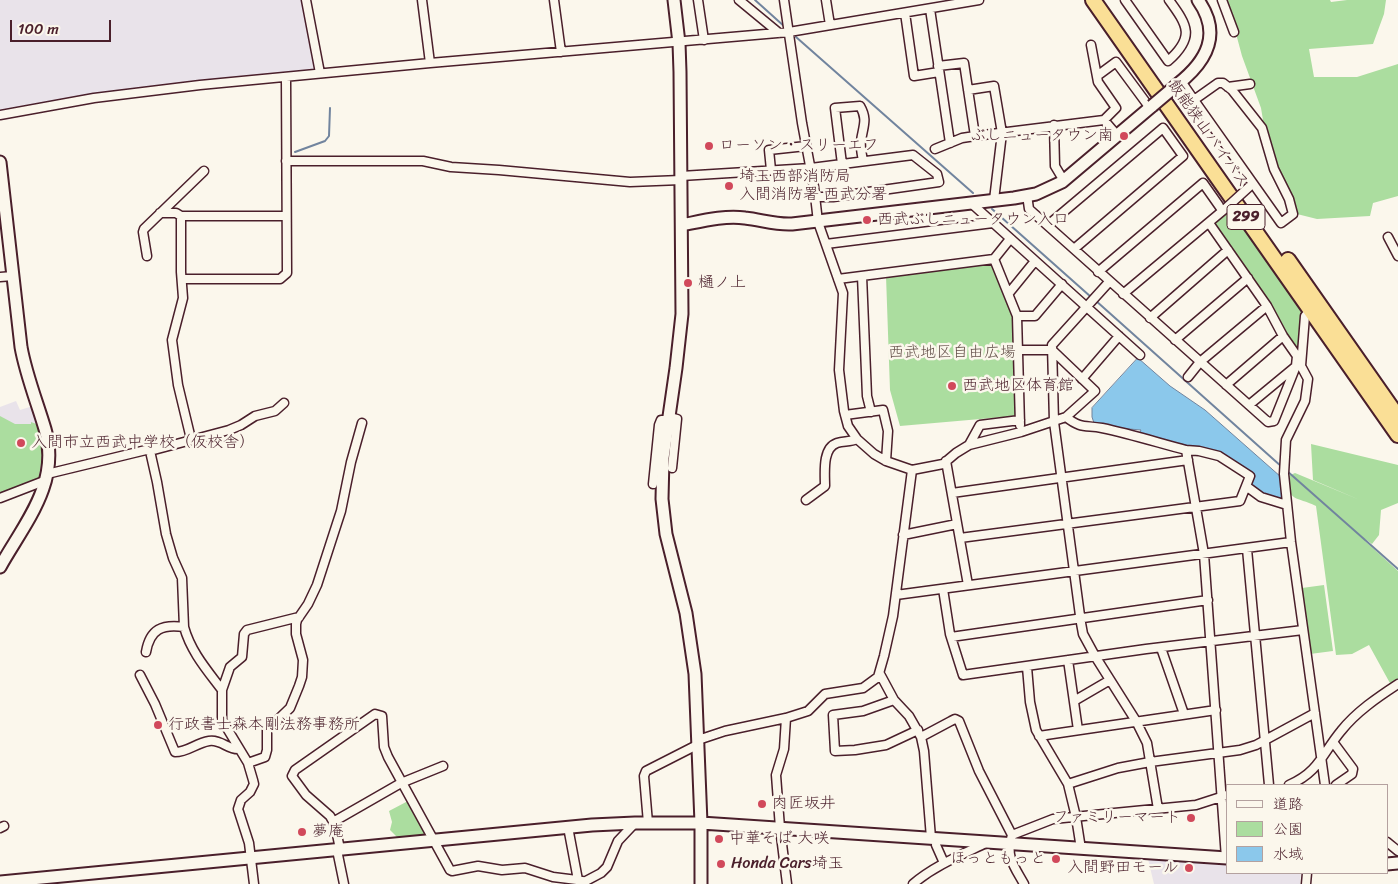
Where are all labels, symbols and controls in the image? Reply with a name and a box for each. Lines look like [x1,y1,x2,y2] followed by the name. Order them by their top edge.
[12,10,114,42] scale bar
[18,16,59,42] text: 100 m
[1163,76,1253,192] street label: 飯能狭山バイパス
[970,126,1114,146] place label: ぶしニュータウン南
[1118,130,1130,142] marker: ぶしニュータウン南
[719,136,879,156] place label: ローソン・スリーエフ
[703,140,715,152] marker: ローソン・スリーエフ
[739,167,887,205] place label: 埼玉西部消防局 入間消防署 西武分署
[723,180,735,192] marker: 埼玉西部消防局 入間消防署 西武分署
[1227,204,1265,230] road number: 299
[877,210,1069,230] place label: 西武ぶしニュータウン入口
[861,214,873,226] marker: 西武ぶしニュータウン入口
[698,273,746,293] place label: 樋ノ上
[682,277,694,289] marker: 樋ノ上
[888,343,1016,363] park label: 西武地区自由広場
[962,376,1074,396] place label: 西武地区体育館
[946,380,958,392] marker: 西武地区体育館
[31,433,255,453] place label: 入間市立西武中学校（仮校舎）
[15,437,27,449] marker: 入間市立西武中学校（仮校舎）
[168,715,360,735] place label: 行政書士森本剛法務事務所
[152,719,164,731] marker: 行政書士森本剛法務事務所
[1226,784,1388,874] legend
[1273,791,1303,817] text: 道路
[772,794,836,814] place label: 肉匠坂井
[756,798,768,810] marker: 肉匠坂井
[1053,808,1181,828] place label: ファミリーマート
[1185,812,1197,824] marker: ファミリーマート
[1273,816,1303,842] text: 公園
[312,822,344,842] place label: 夢庵
[296,826,308,838] marker: 夢庵
[729,829,829,849] place label: 中華そば 大咲
[713,833,725,845] marker: 中華そば 大咲
[1273,841,1303,867] text: 水域
[950,849,1046,869] place label: ほっともっと
[1050,853,1062,865] marker: ほっともっと
[731,854,844,874] place label: Honda Cars埼玉
[715,858,727,870] marker: Honda Cars埼玉
[1067,858,1179,878] place label: 入間野田モール
[1183,862,1195,874] marker: 入間野田モール

